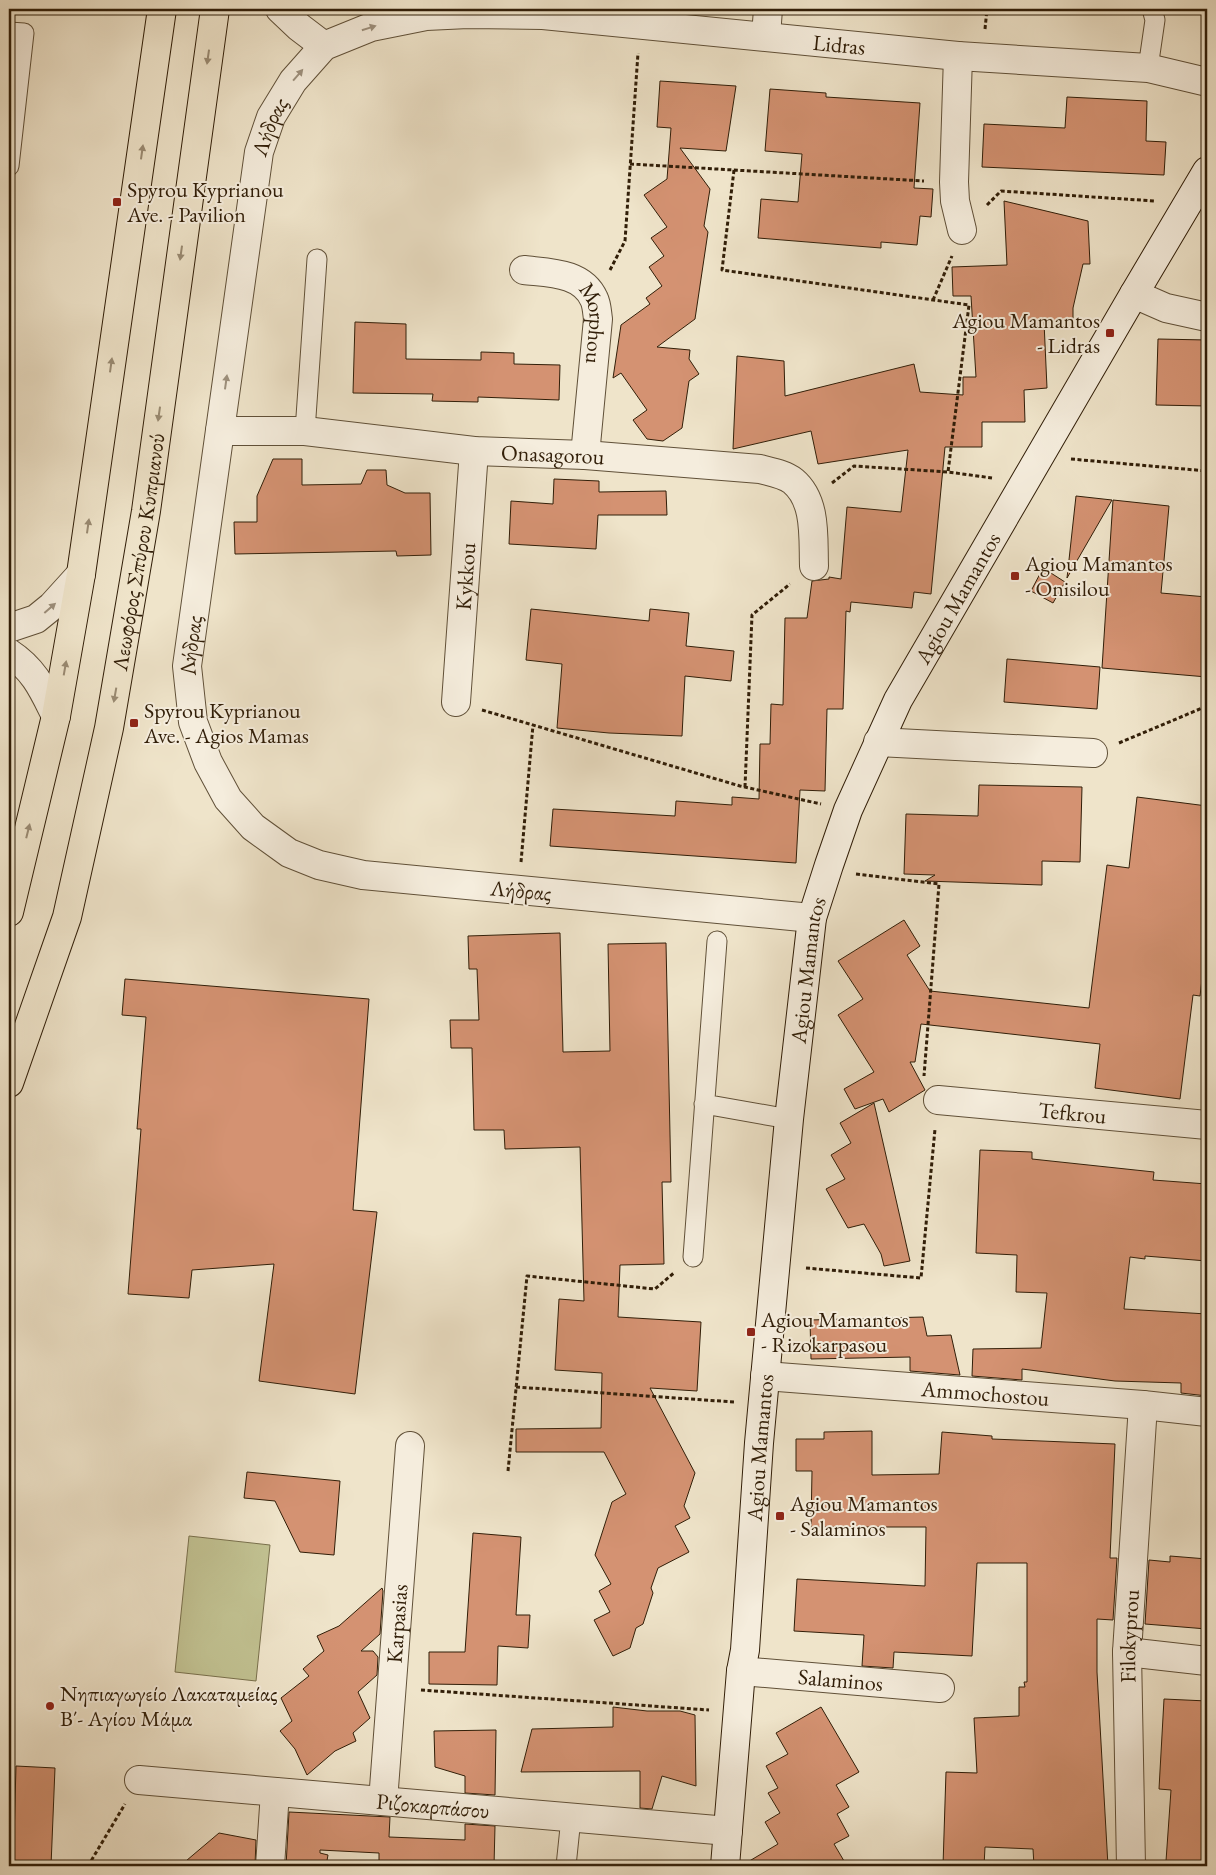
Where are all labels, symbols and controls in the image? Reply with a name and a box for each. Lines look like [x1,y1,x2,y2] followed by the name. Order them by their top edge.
[362,24,377,32] one-way arrow
[812,28,867,62] street label: Lidras
[204,49,212,65] one-way arrow
[293,68,304,81] one-way arrow
[244,92,295,161] street label: Λήδρας
[139,144,147,160] one-way arrow
[126,175,284,229] place label: Spyrou Kyprianou Ave. - Pavilion
[111,196,123,208] marker: Spyrou Kyprianou Ave. - Pavilion
[177,245,185,261] one-way arrow
[572,276,612,365] street label: Morphou
[951,306,1100,360] place label: Agiou Mamantos - Lidras
[1104,327,1116,339] marker: Agiou Mamantos - Lidras
[108,357,116,373] one-way arrow
[223,374,231,390] one-way arrow
[155,406,163,422] one-way arrow
[105,431,172,674] street label: Λεωφόρος Σπύρου Κυπριανού
[501,438,606,472] street label: Onasagorou
[84,517,92,533] one-way arrow
[908,527,1007,670] street label: Agiou Mamantos
[449,541,482,611] street label: Kykkou
[1024,549,1173,603] place label: Agiou Mamantos - Onisilou
[1009,570,1021,582] marker: Agiou Mamantos - Onisilou
[43,602,56,613] one-way arrow
[172,613,209,679] street label: Λήδρας
[61,660,69,676] one-way arrow
[110,688,118,704] one-way arrow
[143,696,309,750] place label: Spyrou Kyprianou Ave. - Agios Mamas
[128,717,140,729] marker: Spyrou Kyprianou Ave. - Agios Mamas
[25,823,33,838] one-way arrow
[488,873,553,908] street label: Λήδρας
[784,893,833,1046] street label: Agiou Mamantos
[1037,1095,1108,1131] street label: Tefkrou
[760,1305,909,1359] place label: Agiou Mamantos - Rizokarpasou
[745,1326,757,1338] marker: Agiou Mamantos - Rizokarpasou
[740,1373,780,1523] street label: Agiou Mamantos
[919,1374,1051,1413] street label: Ammochostou
[789,1489,938,1543] place label: Agiou Mamantos - Salaminos
[774,1510,786,1522] marker: Agiou Mamantos - Salaminos
[380,1583,414,1664] street label: Karpasias
[1113,1588,1146,1683] street label: Filokyprou
[797,1662,884,1698] street label: Salaminos
[60,1679,278,1733] place label: Νηπιαγωγείο Λακαταμείας Β΄- Αγίου Μάμα
[44,1700,56,1712] marker: Νηπιαγωγείο Λακαταμείας Β΄- Αγίου Μάμα
[375,1787,491,1825] street label: Ριζοκαρπάσου

